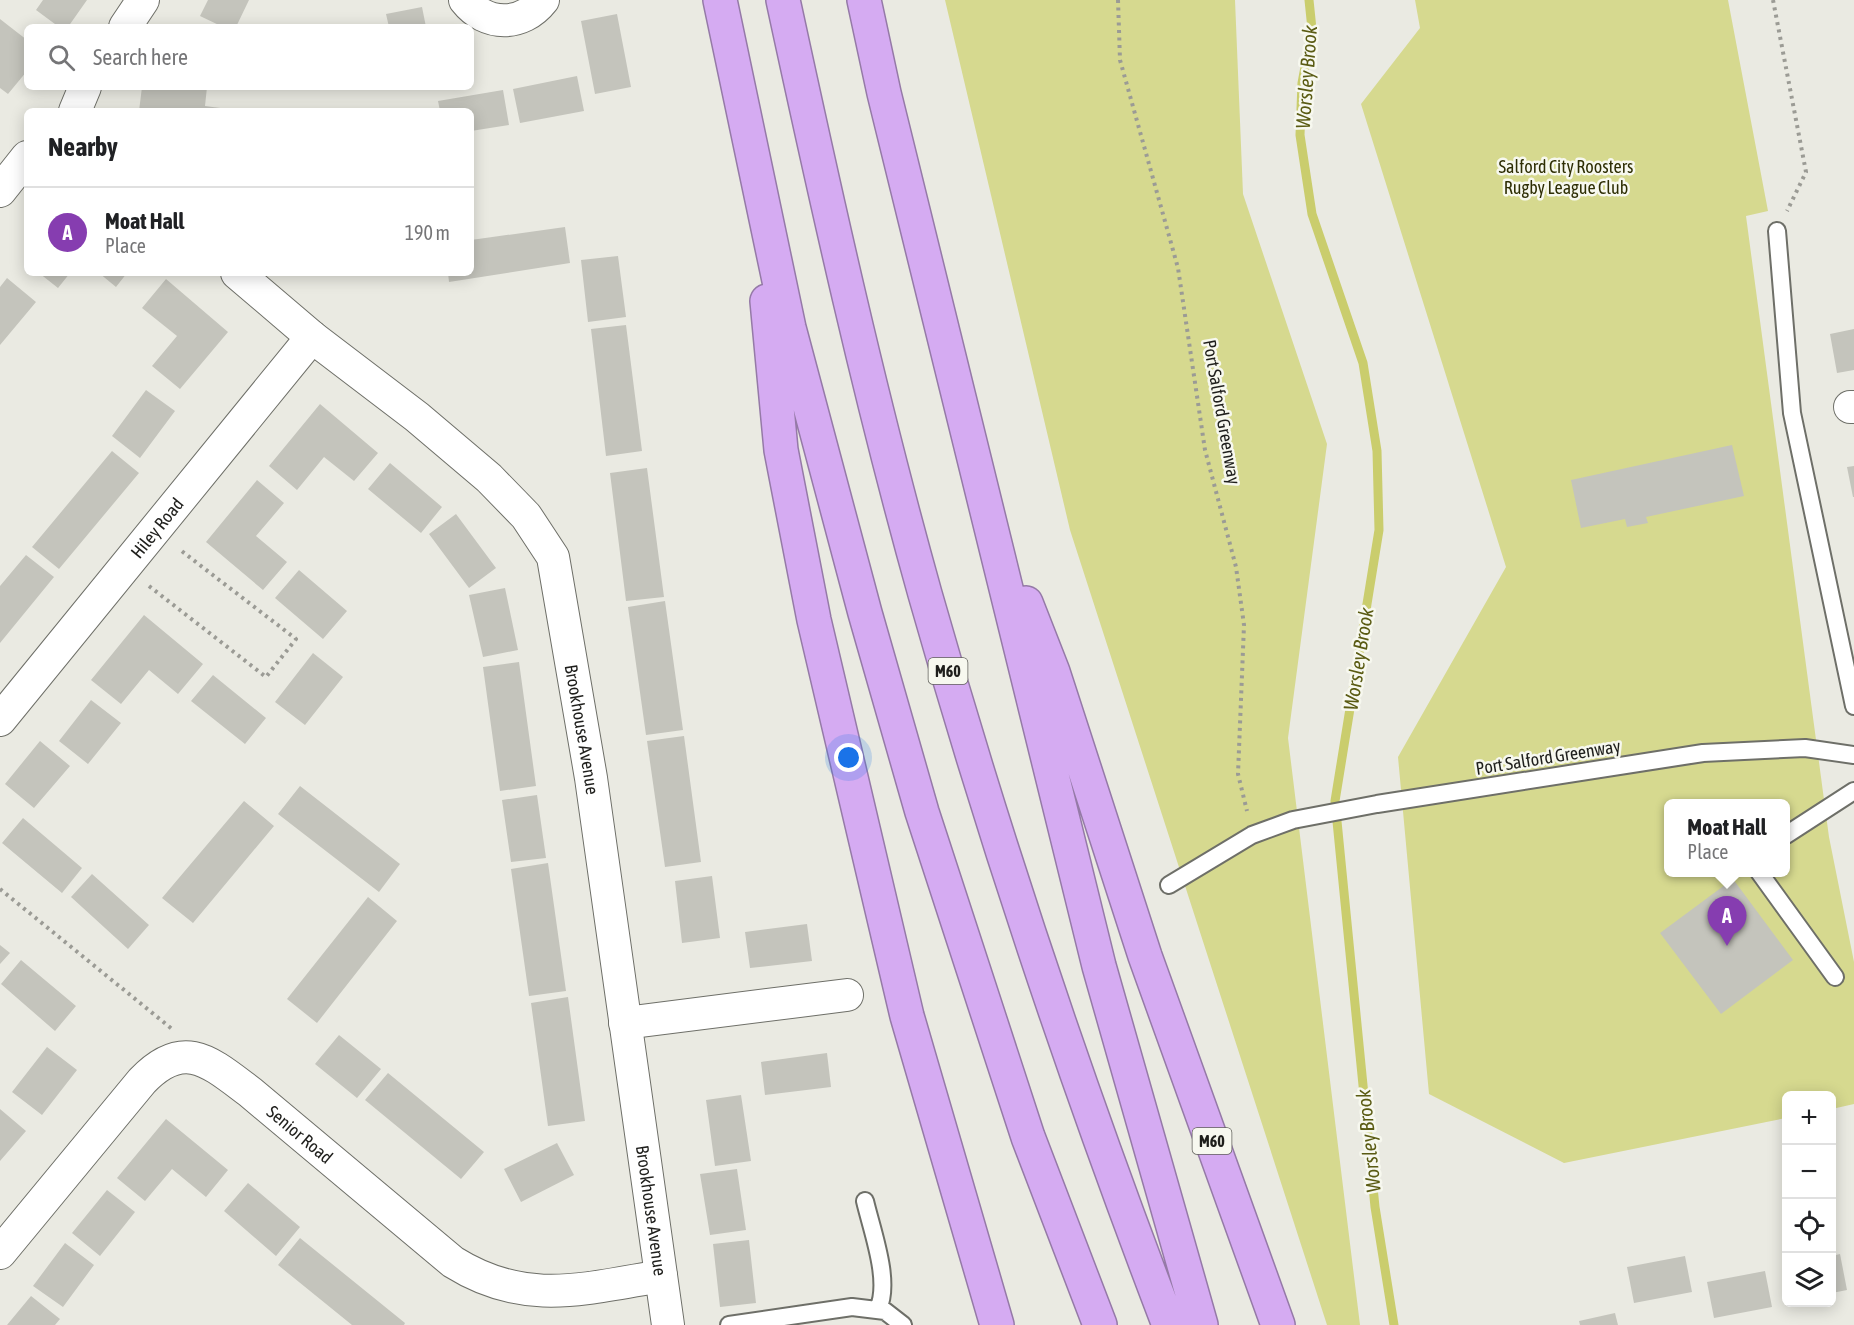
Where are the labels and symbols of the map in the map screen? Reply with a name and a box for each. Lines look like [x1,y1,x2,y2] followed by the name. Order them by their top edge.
[1291,24,1321,129] water label: Worsley Brook
[1499,156,1633,198] park label: Salford City Roosters Rugby League Club
[1199,338,1245,486] street label: Port Salford Greenway
[126,493,187,562] street label: Hiley Road
[1339,606,1377,712] water label: Worsley Brook
[928,658,968,684] road number: M60
[561,663,604,796] street label: Brookhouse Avenue
[1474,735,1622,779] street label: Port Salford Greenway
[834,743,863,772] your location
[1708,896,1746,946] pin: A
[1351,1088,1385,1194] water label: Worsley Brook
[263,1101,337,1168] street label: Senior Road
[1192,1128,1232,1154] road number: M60
[632,1144,671,1277] street label: Brookhouse Avenue

